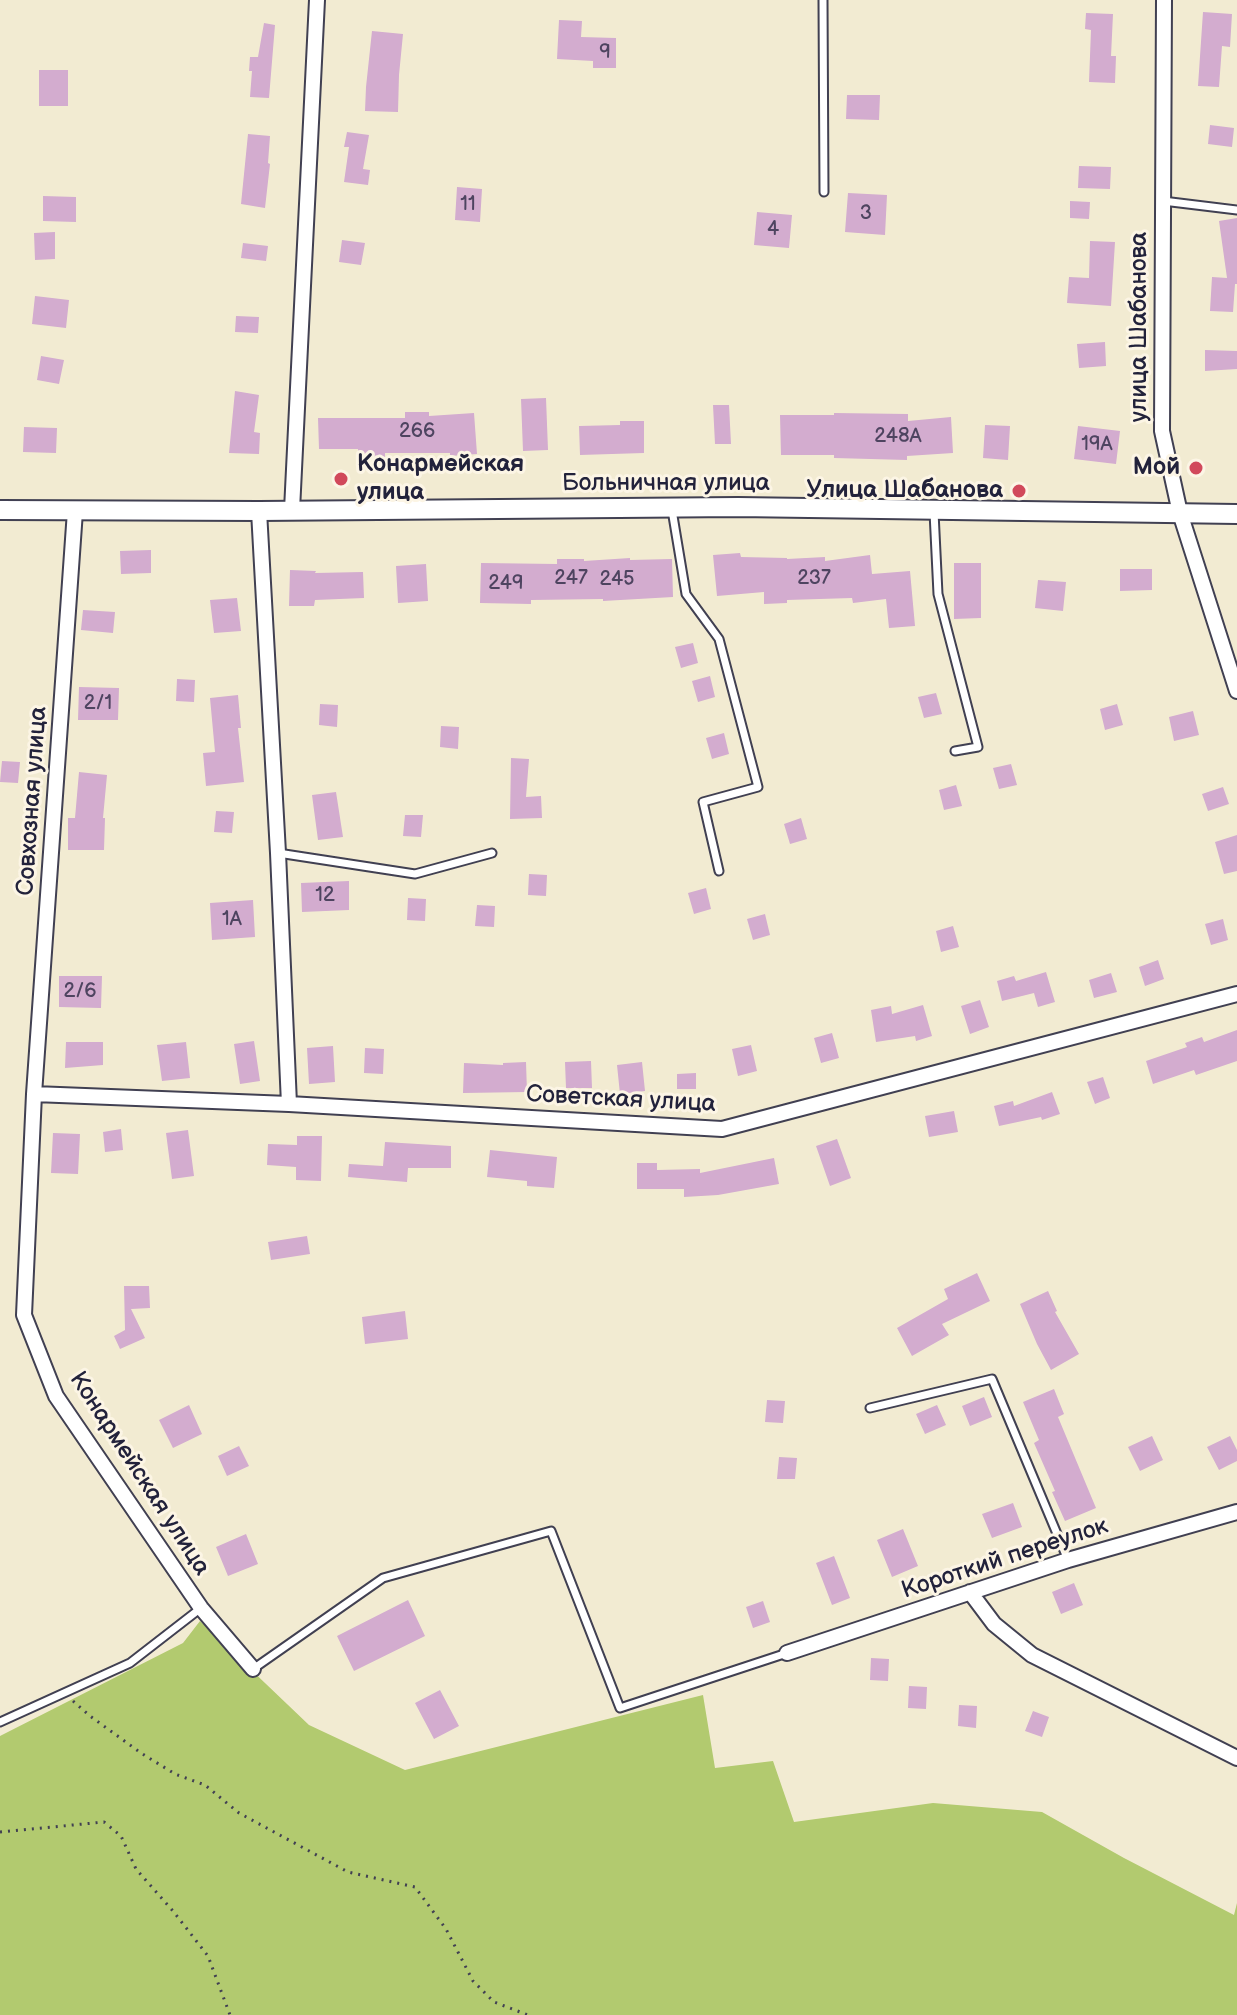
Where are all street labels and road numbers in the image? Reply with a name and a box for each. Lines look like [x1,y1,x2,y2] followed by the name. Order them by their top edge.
[1126,232,1154,422] street label: улица Шабанова
[562,470,770,498] street label: Больничная улица
[12,705,54,897] street label: Совхозная улица
[525,1081,717,1119] street label: Советская улица
[62,1367,216,1581] street label: Конармейская улица
[898,1512,1112,1606] street label: Короткий переулок

